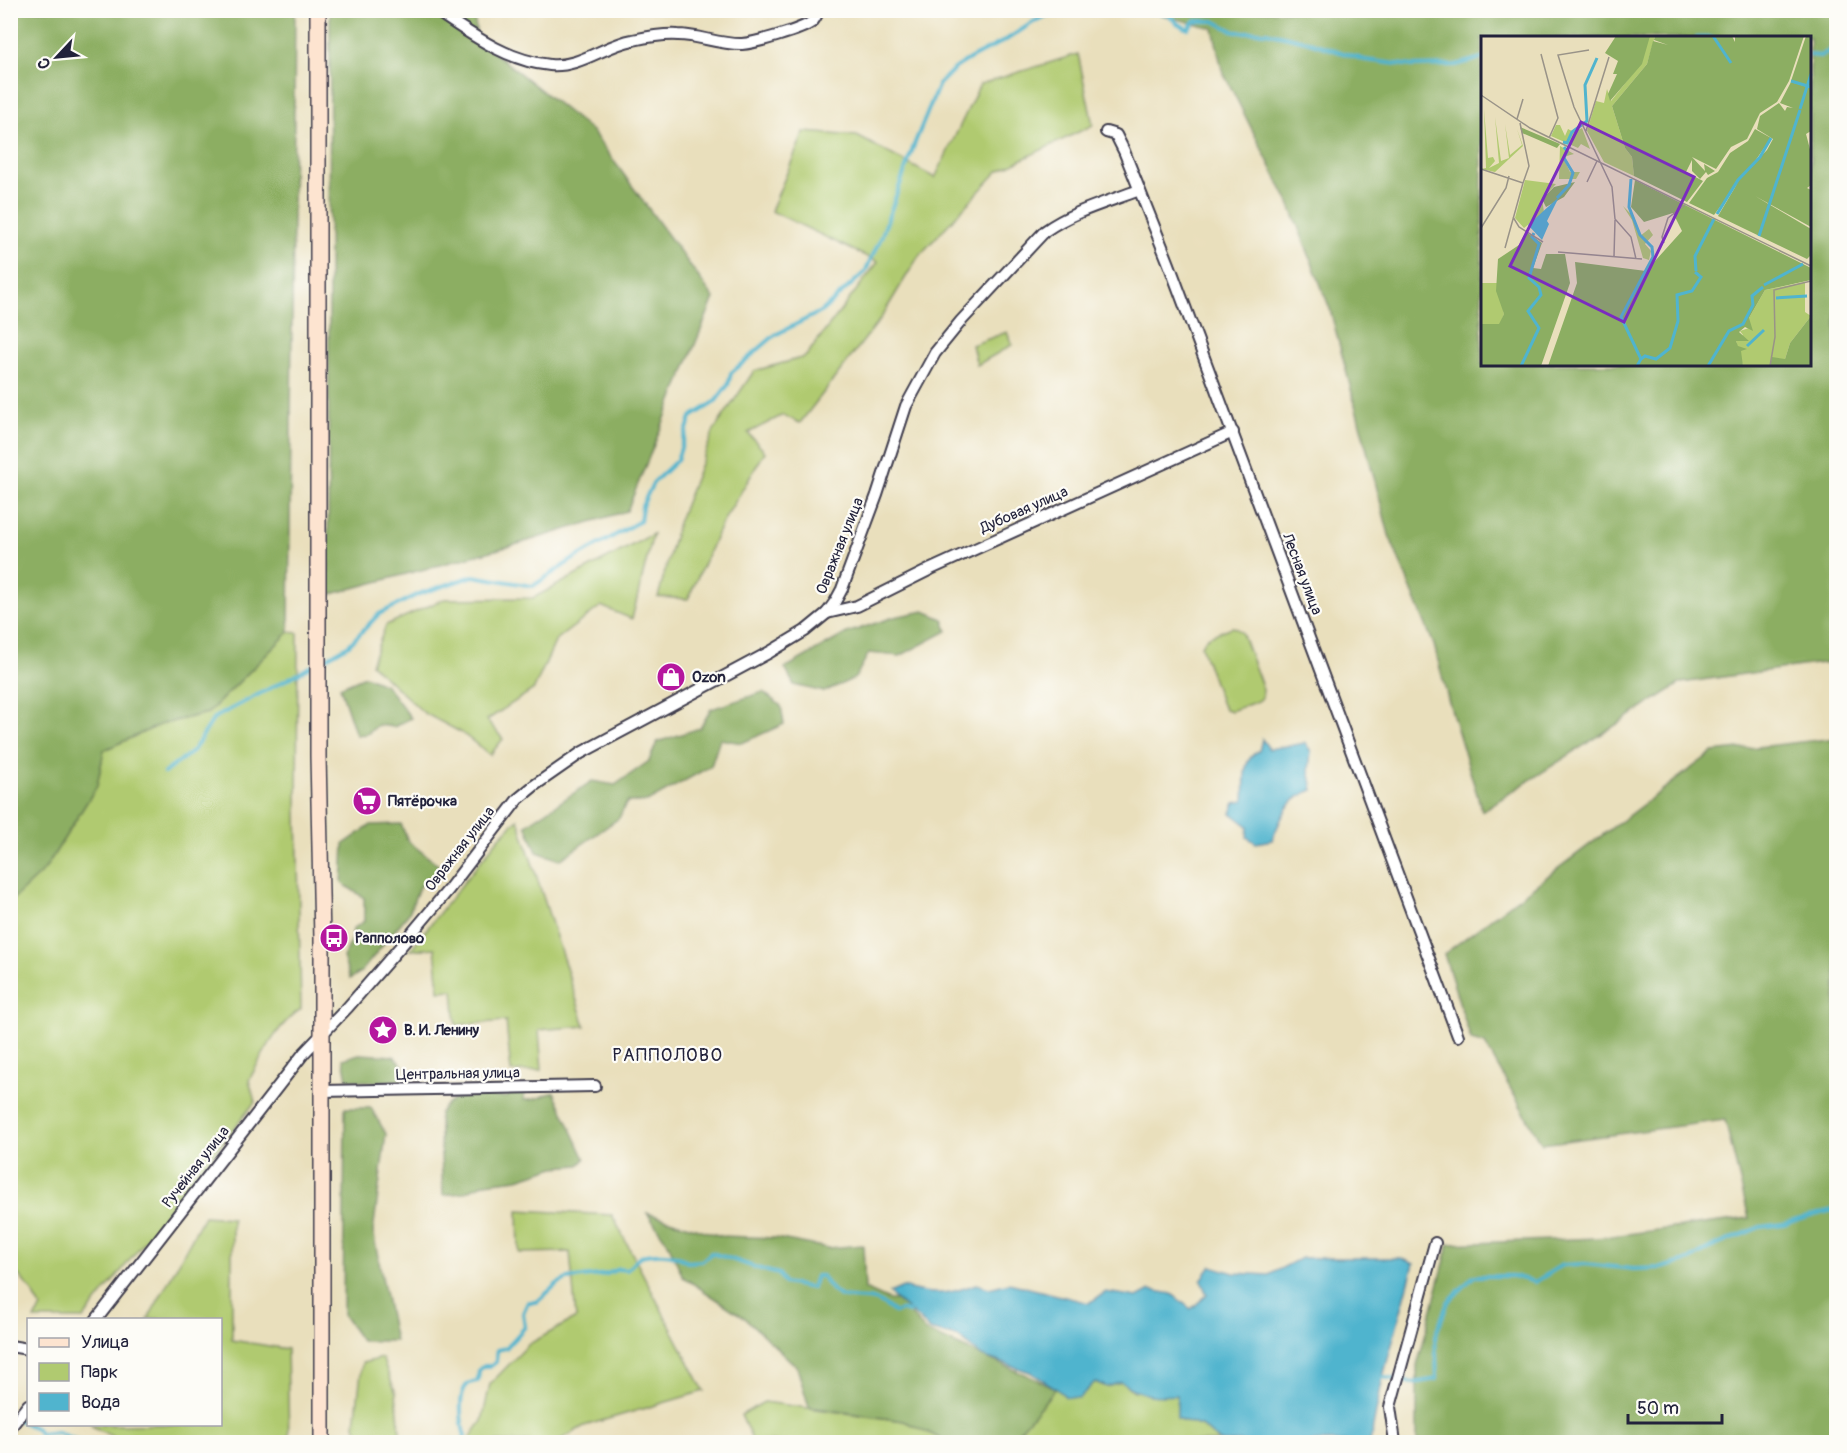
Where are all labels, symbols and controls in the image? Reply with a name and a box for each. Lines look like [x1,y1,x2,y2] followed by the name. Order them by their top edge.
[27,27,87,87] north arrow
[1481,36,1811,366] inset map
[33,54,56,72] text: С
[976,482,1071,538] street label: Дубовая улица
[812,495,868,597] street label: Овражная улица
[1277,529,1326,618] street label: Лесная улица
[655,661,687,693] shop icon: Ozon
[692,668,726,687] place label: Ozon
[351,785,383,817] supermarket icon: Пятёрочка
[388,792,457,811] place label: Пятёрочка
[421,803,499,895] street label: Овражная улица
[318,922,350,954] bus stop icon: Рапполово
[355,929,424,948] place label: Рапполово
[367,1014,399,1046] place icon: В. И. Ленину
[404,1021,480,1040] place label: В. И. Ленину
[612,1044,724,1067] district label: РАППОЛОВО
[396,1063,520,1085] street label: Центральная улица
[158,1122,234,1212] street label: Ручейная улица
[27,1318,222,1426] legend
[81,1331,129,1354] text: Улица
[81,1361,118,1384] text: Парк
[1628,1387,1722,1425] scale bar
[81,1391,120,1414] text: Вода
[1637,1397,1679,1420] text: 50 m

